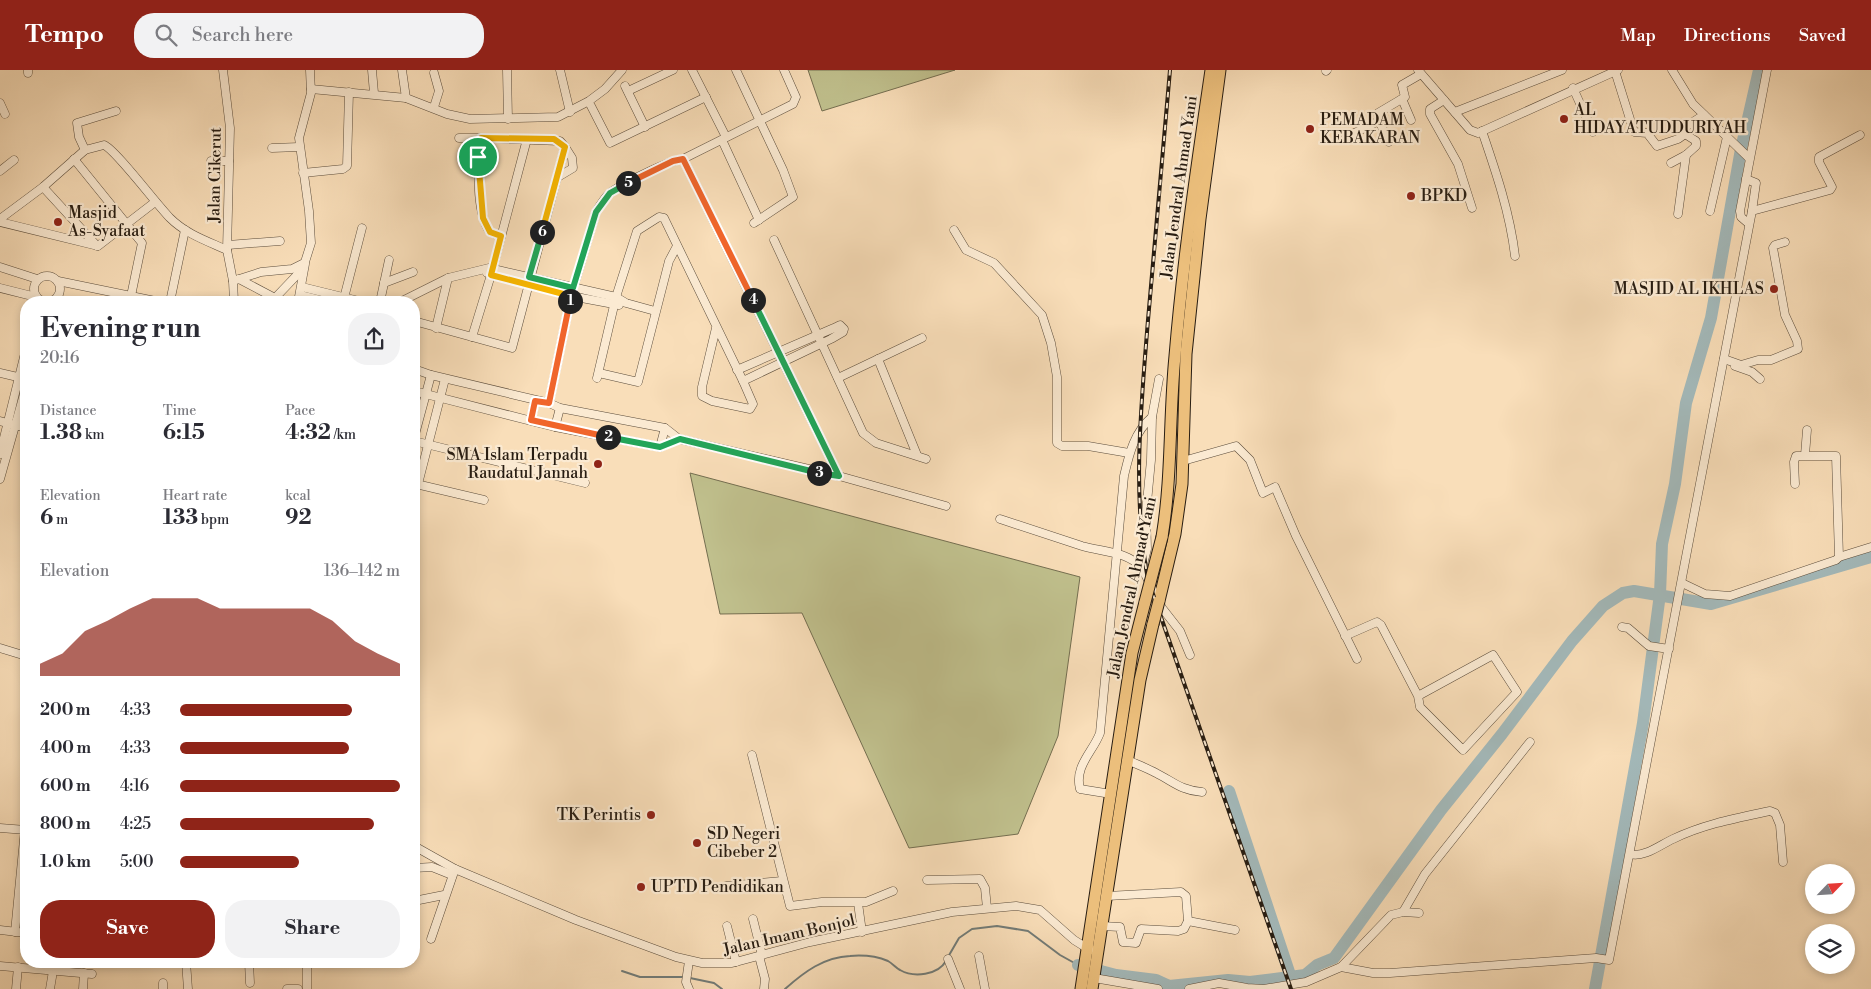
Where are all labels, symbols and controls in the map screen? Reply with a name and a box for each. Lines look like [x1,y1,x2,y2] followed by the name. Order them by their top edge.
[134,13,484,58] search box
[25,20,104,50] text: Tempo
[152,21,180,49] icon: search
[192,23,293,47] text: Search here
[1620,24,1656,47] text: Map
[1684,24,1771,47] text: Directions
[1799,24,1846,47] text: Saved
[1156,94,1202,281] street label: Jalan Jendral Ahmad Yani
[1573,100,1747,138] place label: AL HIDAYATUDDURIYAH
[1320,110,1420,148] place label: PEMADAM KEBAKARAN
[1558,113,1570,125] marker: AL HIDAYATUDDURIYAH
[1304,123,1316,135] marker: PEMADAM KEBAKARAN
[204,127,226,224] street label: Jalan Cikerut
[457,136,499,178] pin
[464,143,492,171] icon: arrive
[616,170,640,196] pin: 5
[624,174,633,192] text: 5
[1420,186,1467,206] place label: BPKD
[1405,190,1417,202] marker: BPKD
[67,203,145,241] place label: Masjid As-Syafaat
[52,216,64,228] marker: Masjid As-Syafaat
[530,220,554,244] pin: 6
[538,223,547,241] text: 6
[1614,279,1764,299] place label: MASJID AL IKHLAS
[1768,283,1780,295] marker: MASJID AL IKHLAS
[558,288,582,314] pin: 1
[740,288,766,312] pin: 4
[749,291,758,309] text: 4
[567,292,574,310] text: 1
[40,311,201,346] text: Evening run
[348,313,400,365] button: share
[40,348,79,368] text: 20:16
[40,402,97,420] text: Distance
[163,402,196,420] text: Time
[285,402,315,420] text: Pace
[40,420,82,446] text: 1.38
[163,420,205,446] text: 6:15
[285,420,331,446] text: 4:32
[596,424,620,450] pin: 2
[82,426,105,444] text: km
[331,426,356,444] text: /km
[604,428,613,446] text: 2
[446,445,588,483] place label: SMA Islam Terpadu Raudatul Jannah
[592,458,604,470] marker: SMA Islam Terpadu Raudatul Jannah
[806,460,832,486] pin: 3
[815,464,824,482] text: 3
[40,487,101,505] text: Elevation
[163,487,227,505] text: Heart rate
[285,487,311,505] text: kcal
[1103,495,1161,680] street label: Jalan Jendral Ahmad Yani
[40,505,53,531] text: 6
[163,505,198,531] text: 133
[285,505,312,531] text: 92
[53,511,68,529] text: m
[198,511,229,529] text: bpm
[40,561,109,581] text: Elevation
[324,561,400,581] text: 136–142 m
[40,700,90,720] text: 200 m
[120,700,151,720] text: 4:33
[40,738,91,758] text: 400 m
[120,738,151,758] text: 4:33
[40,776,90,796] text: 600 m
[120,776,149,796] text: 4:16
[557,805,641,825] place label: TK Perintis
[645,809,657,821] marker: TK Perintis
[40,814,91,834] text: 800 m
[120,814,151,834] text: 4:25
[707,824,780,862] place label: SD Negeri Cibeber 2
[691,837,703,849] marker: SD Negeri Cibeber 2
[40,852,91,872] text: 1.0 km
[120,852,154,872] text: 5:00
[1805,864,1855,914] north arrow
[1805,864,1855,974] map controls
[651,877,784,897] place label: UPTD Pendidikan
[635,881,647,893] marker: UPTD Pendidikan
[40,900,215,958] button: Save
[225,900,400,958] button: Share
[720,910,857,960] street label: Jalan Imam Bonjol
[1805,924,1855,974] button: layers

